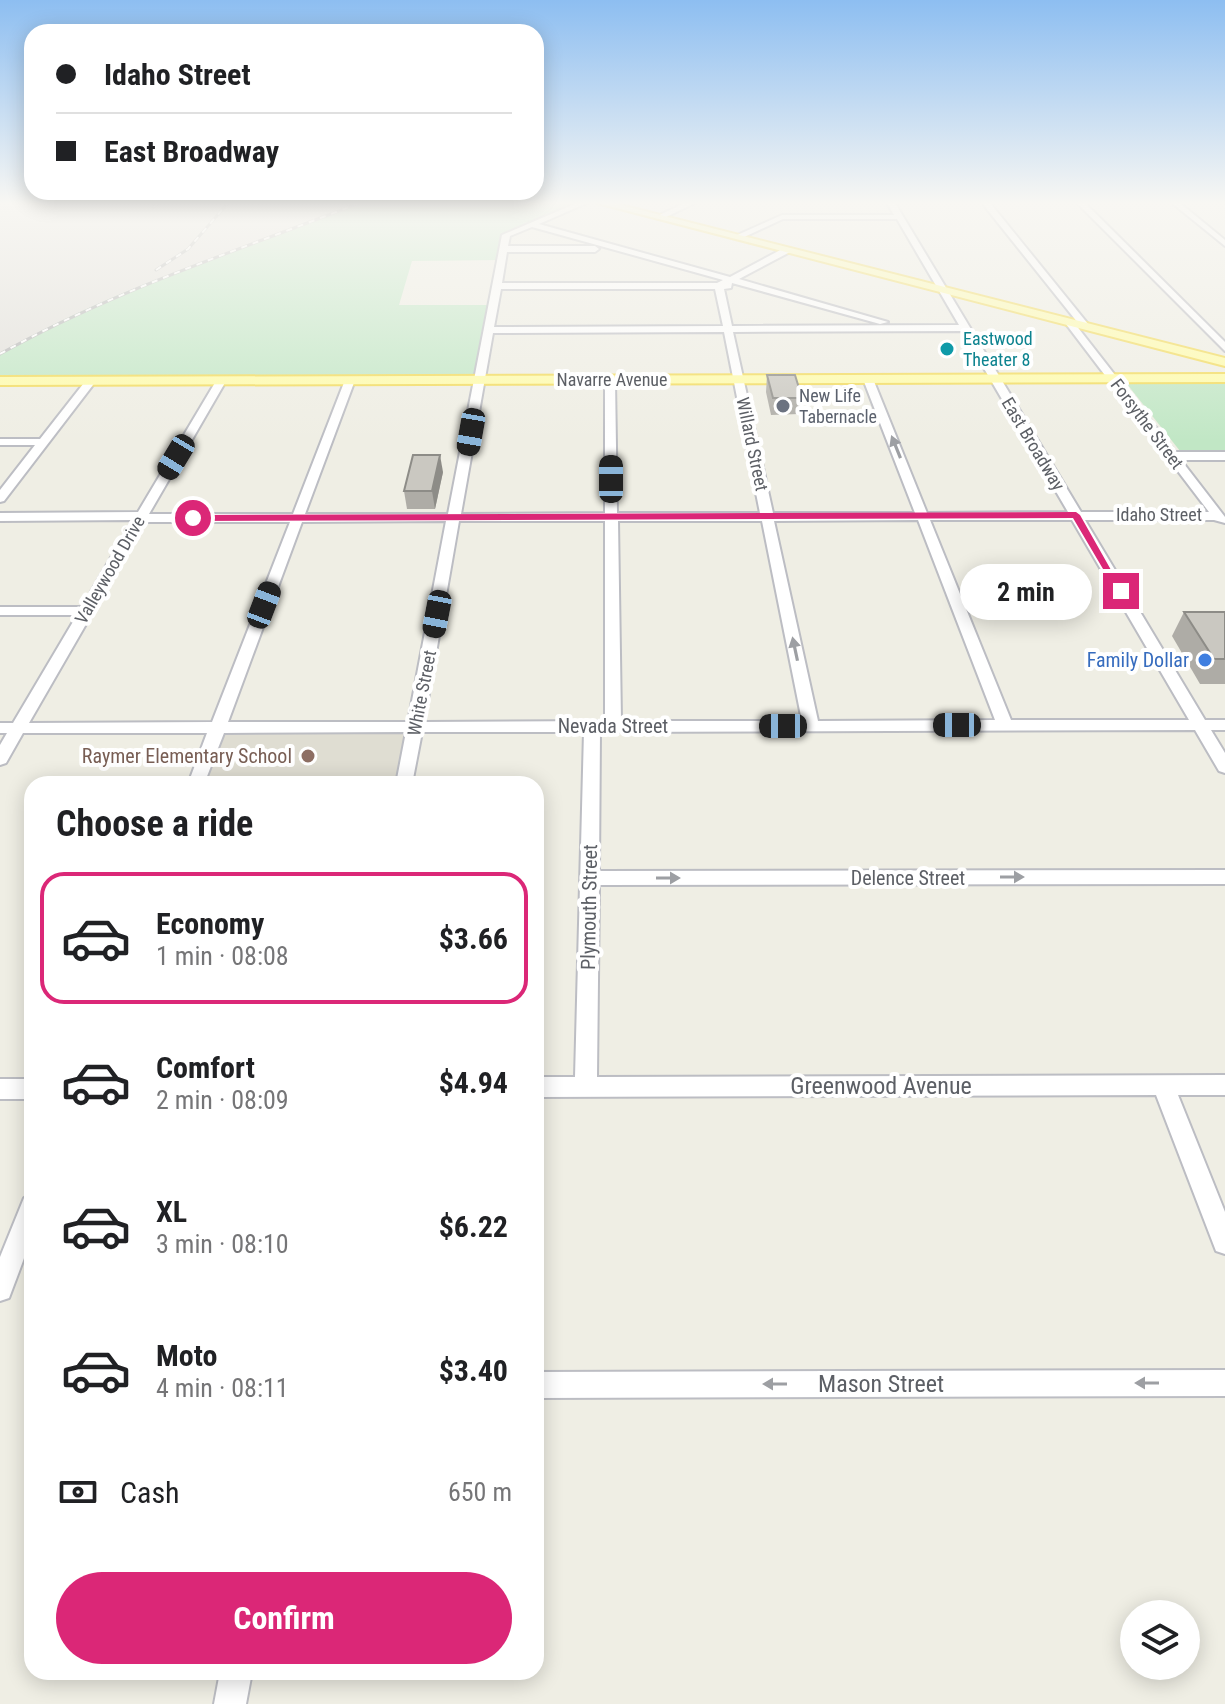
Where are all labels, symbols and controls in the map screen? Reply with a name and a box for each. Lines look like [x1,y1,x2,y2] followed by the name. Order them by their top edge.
[104,57,251,92] text: Idaho Street
[104,134,279,169] text: East Broadway
[963,328,1033,370] place label: Eastwood Theater 8
[938,340,956,358] marker: Eastwood Theater 8
[556,369,668,390] street label: Navarre Avenue
[1107,374,1188,473] street label: Forsythe Street
[799,385,877,427] place label: New Life Tabernacle
[997,393,1070,494] street label: East Broadway
[732,395,773,493] street label: Willard Street
[774,397,792,415] marker: New Life Tabernacle
[455,406,487,458] car
[153,430,199,484] car
[889,435,902,459] one-way arrow
[599,455,623,503] car
[175,500,211,536] route start
[1116,504,1202,525] street label: Idaho Street
[70,512,149,627] street label: Valleywood Drive
[961,563,1093,619] callout: 2 min
[1103,573,1139,609] route end
[997,577,1055,607] text: 2 min
[244,578,284,632] car
[421,588,453,640] car
[788,637,801,662] one-way arrow
[403,648,440,737] street label: White Street
[1087,648,1189,672] place label: Family Dollar
[1196,651,1214,669] marker: Family Dollar
[933,713,981,737] car
[558,714,668,738] street label: Nevada Street
[759,714,807,738] car
[82,744,292,768] place label: Raymer Elementary School
[299,747,317,765] marker: Raymer Elementary School
[56,803,253,845] text: Choose a ride
[576,844,602,970] street label: Plymouth Street
[851,866,965,890] street label: Delence Street
[1000,871,1025,883] one-way arrow
[656,872,681,884] one-way arrow
[60,902,132,974] icon: car
[156,906,264,941] text: Economy
[439,921,508,956] text: $3.66
[156,941,289,971] text: 1 min · 08:08
[60,1046,132,1118] icon: car
[156,1050,255,1085] text: Comfort
[439,1065,508,1100] text: $4.94
[790,1072,972,1100] street label: Greenwood Avenue
[156,1085,289,1115] text: 2 min · 08:09
[60,1190,132,1262] icon: car
[156,1194,187,1229] text: XL
[439,1209,508,1244] text: $6.22
[156,1229,289,1259] text: 3 min · 08:10
[60,1334,132,1406] icon: car
[156,1338,217,1373] text: Moto
[439,1353,508,1388] text: $3.40
[818,1370,944,1398] street label: Mason Street
[156,1373,289,1403] text: 4 min · 08:11
[1134,1377,1159,1390] one-way arrow
[762,1378,787,1390] one-way arrow
[56,1470,100,1514] icon: cash
[120,1475,180,1510] text: Cash
[448,1477,512,1507] text: 650 m
[56,1572,512,1664] button: Confirm
[1120,1600,1200,1680] map controls
[1120,1600,1200,1680] button: layers

